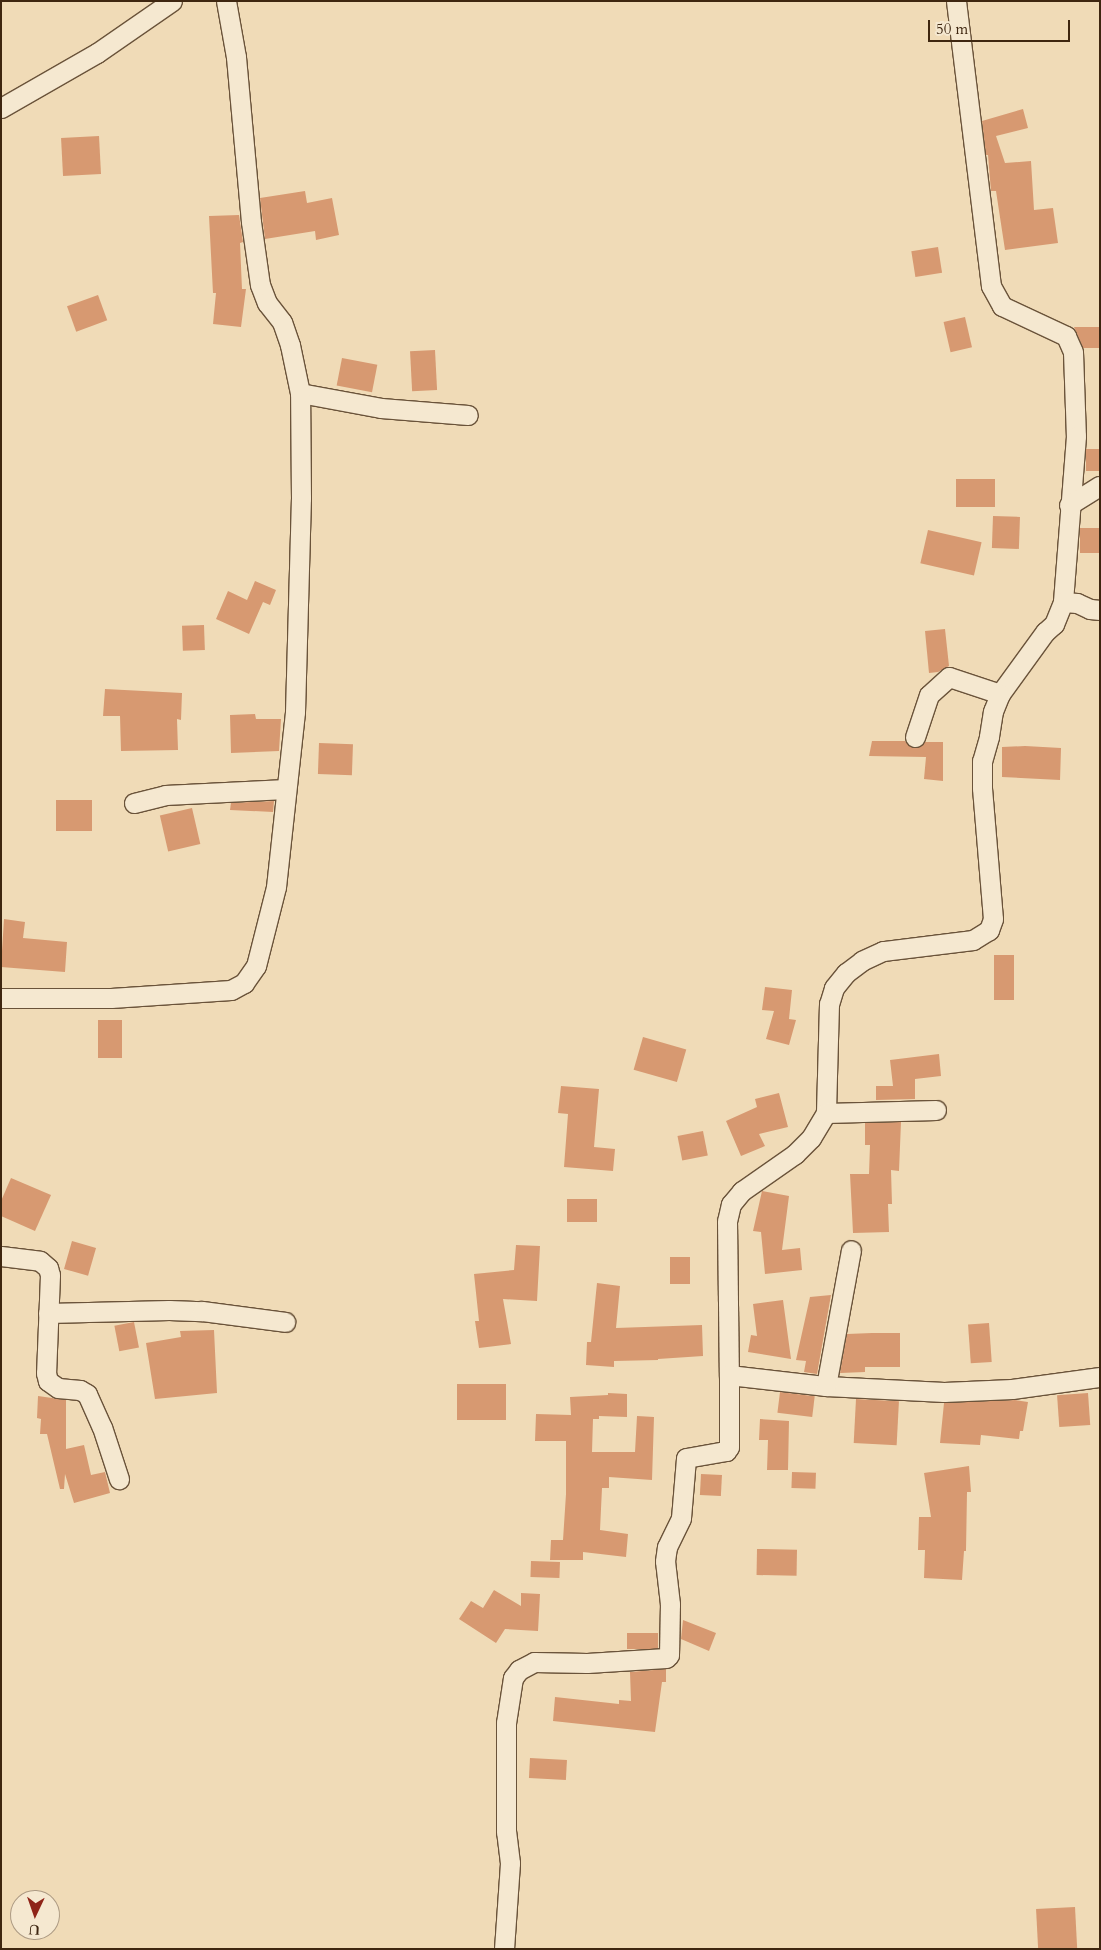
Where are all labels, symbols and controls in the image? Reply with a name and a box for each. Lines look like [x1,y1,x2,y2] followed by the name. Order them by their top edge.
[931,10,1074,42] scale bar
[936,19,968,39] text: 50 m
[10,1890,60,1940] north arrow
[28,1920,40,1939] text: U

